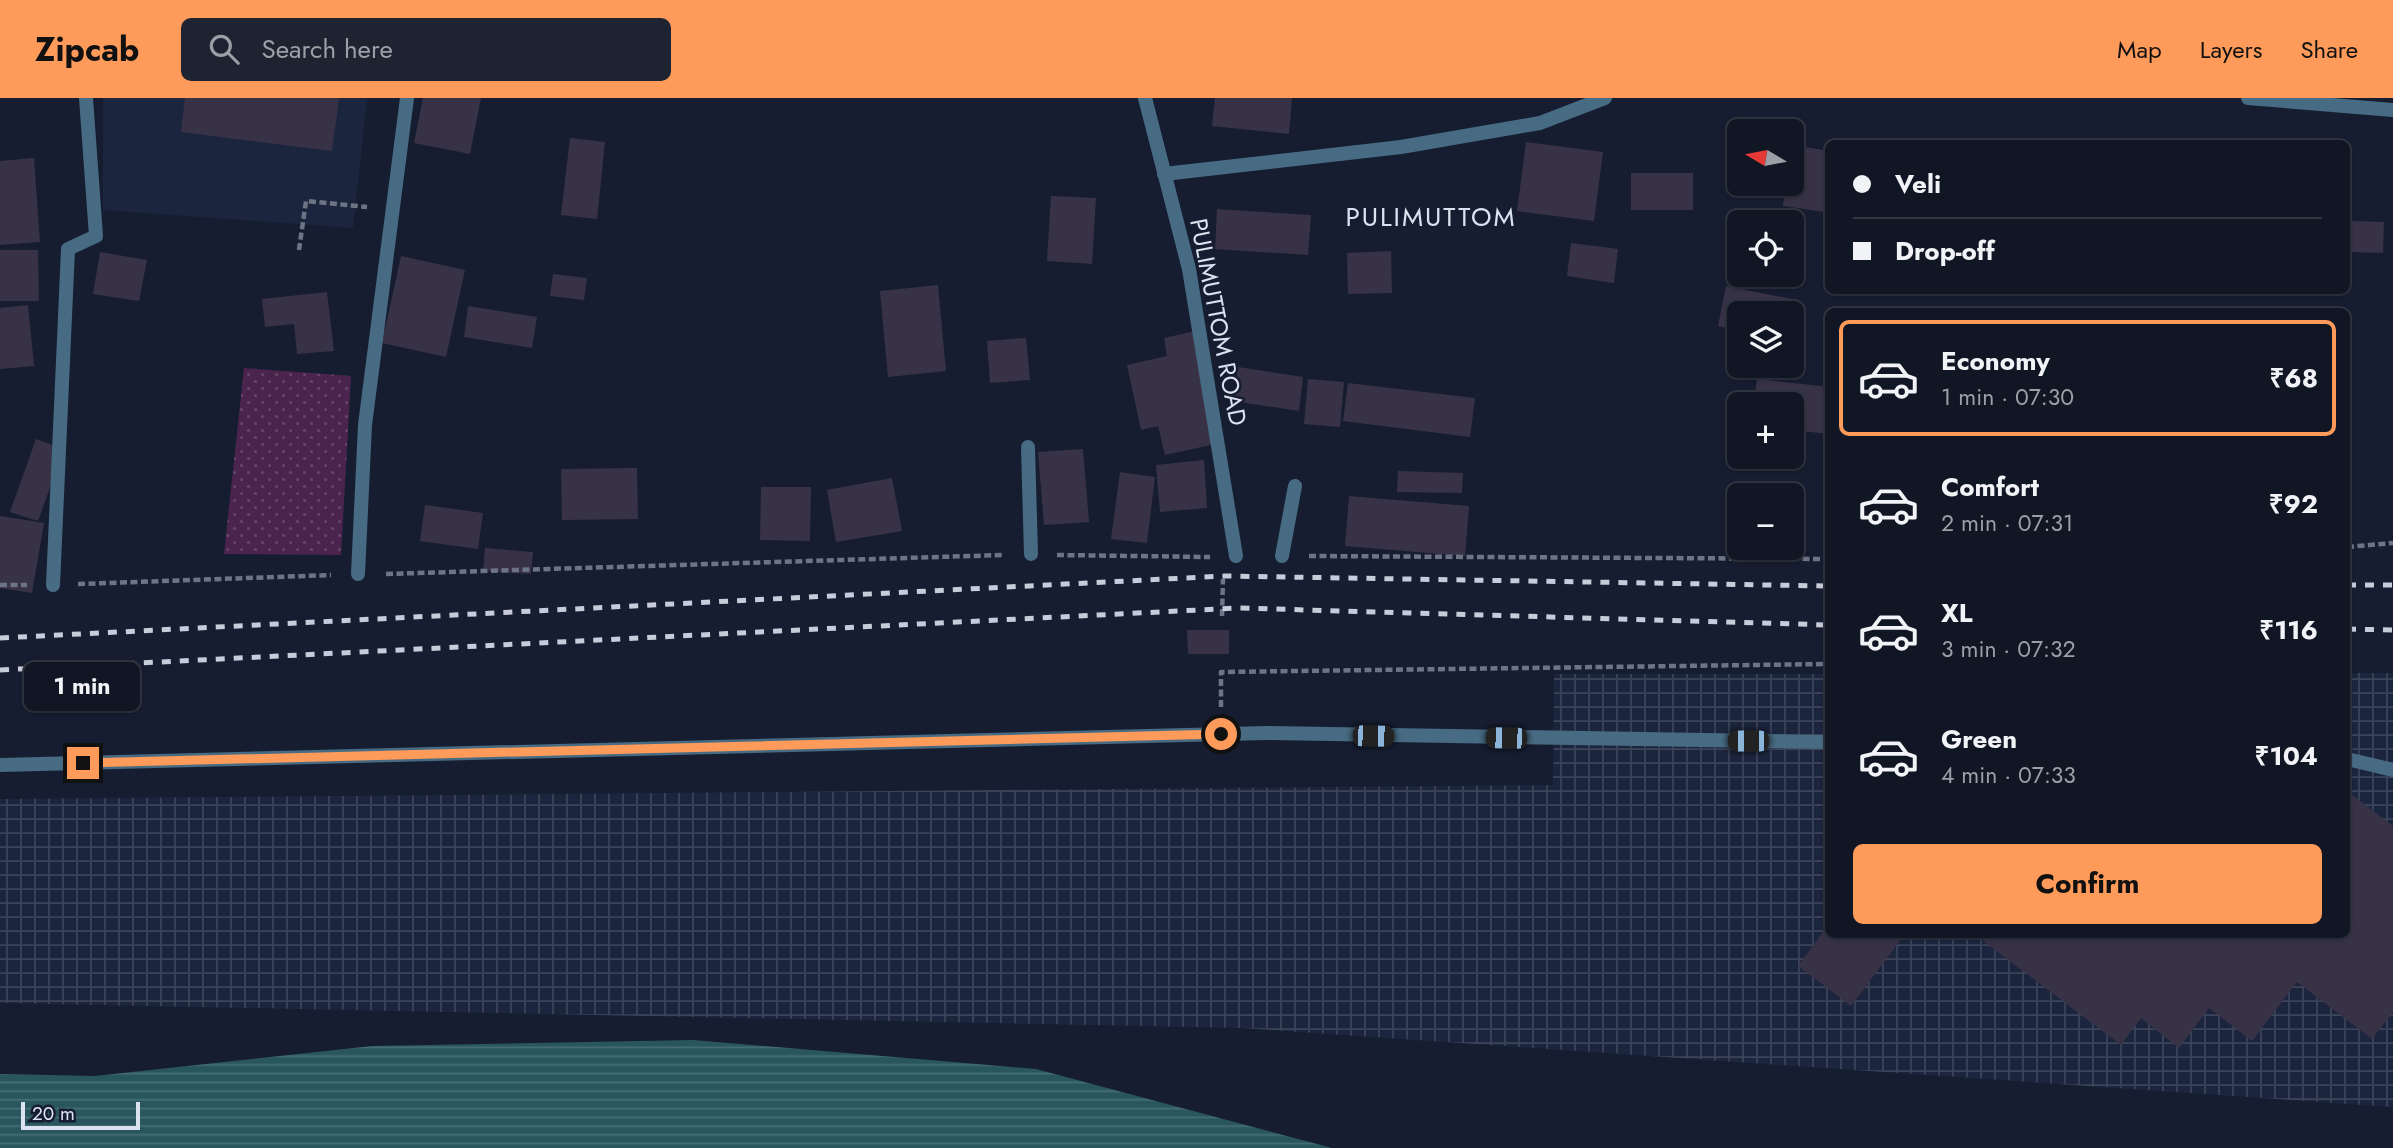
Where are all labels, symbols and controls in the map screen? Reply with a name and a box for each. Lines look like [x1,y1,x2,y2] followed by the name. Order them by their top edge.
[181,18,671,81] search box
[35,26,139,73] text: Zipcab
[205,30,243,68] icon: search
[261,30,393,68] text: Search here
[2117,32,2162,67] text: Map
[2200,32,2262,67] text: Layers
[2300,32,2358,67] text: Share
[1727,119,1804,196] north arrow
[1727,119,1804,560] map controls
[1895,165,1941,203] text: Veli
[1345,198,1517,236] district label: PULIMUTTOM
[1727,210,1804,287] button: locate
[1181,215,1256,429] street label: PULIMUTTOM ROAD
[1895,232,1995,270] text: Drop-off
[1727,301,1804,378] button: layers
[1941,342,2050,380] text: Economy
[1857,347,1920,410] icon: car
[2269,359,2318,397] text: ₹68
[1941,380,2074,414] text: 1 min · 07:30
[1727,392,1804,469] button: +
[1941,468,2039,506] text: Comfort
[1857,473,1920,536] icon: car
[1727,483,1804,560] button: −
[2269,485,2318,523] text: ₹92
[1941,506,2073,540] text: 2 min · 07:31
[1941,594,1973,632] text: XL
[1857,599,1920,662] icon: car
[2259,611,2318,649] text: ₹116
[1941,632,2076,666] text: 3 min · 07:32
[25,662,141,710] callout: 1 min
[53,669,111,703] text: 1 min
[1205,718,1237,750] route start
[1941,720,2017,758] text: Green
[1352,725,1395,747] car
[1857,725,1920,788] icon: car
[1485,727,1528,749] car
[1728,731,1770,752] car
[2255,737,2318,775] text: ₹104
[67,747,99,779] route end
[1941,758,2076,792] text: 4 min · 07:33
[1853,844,2322,924] button: Confirm
[21,1099,140,1131] scale bar
[32,1100,75,1127] text: 20 m

